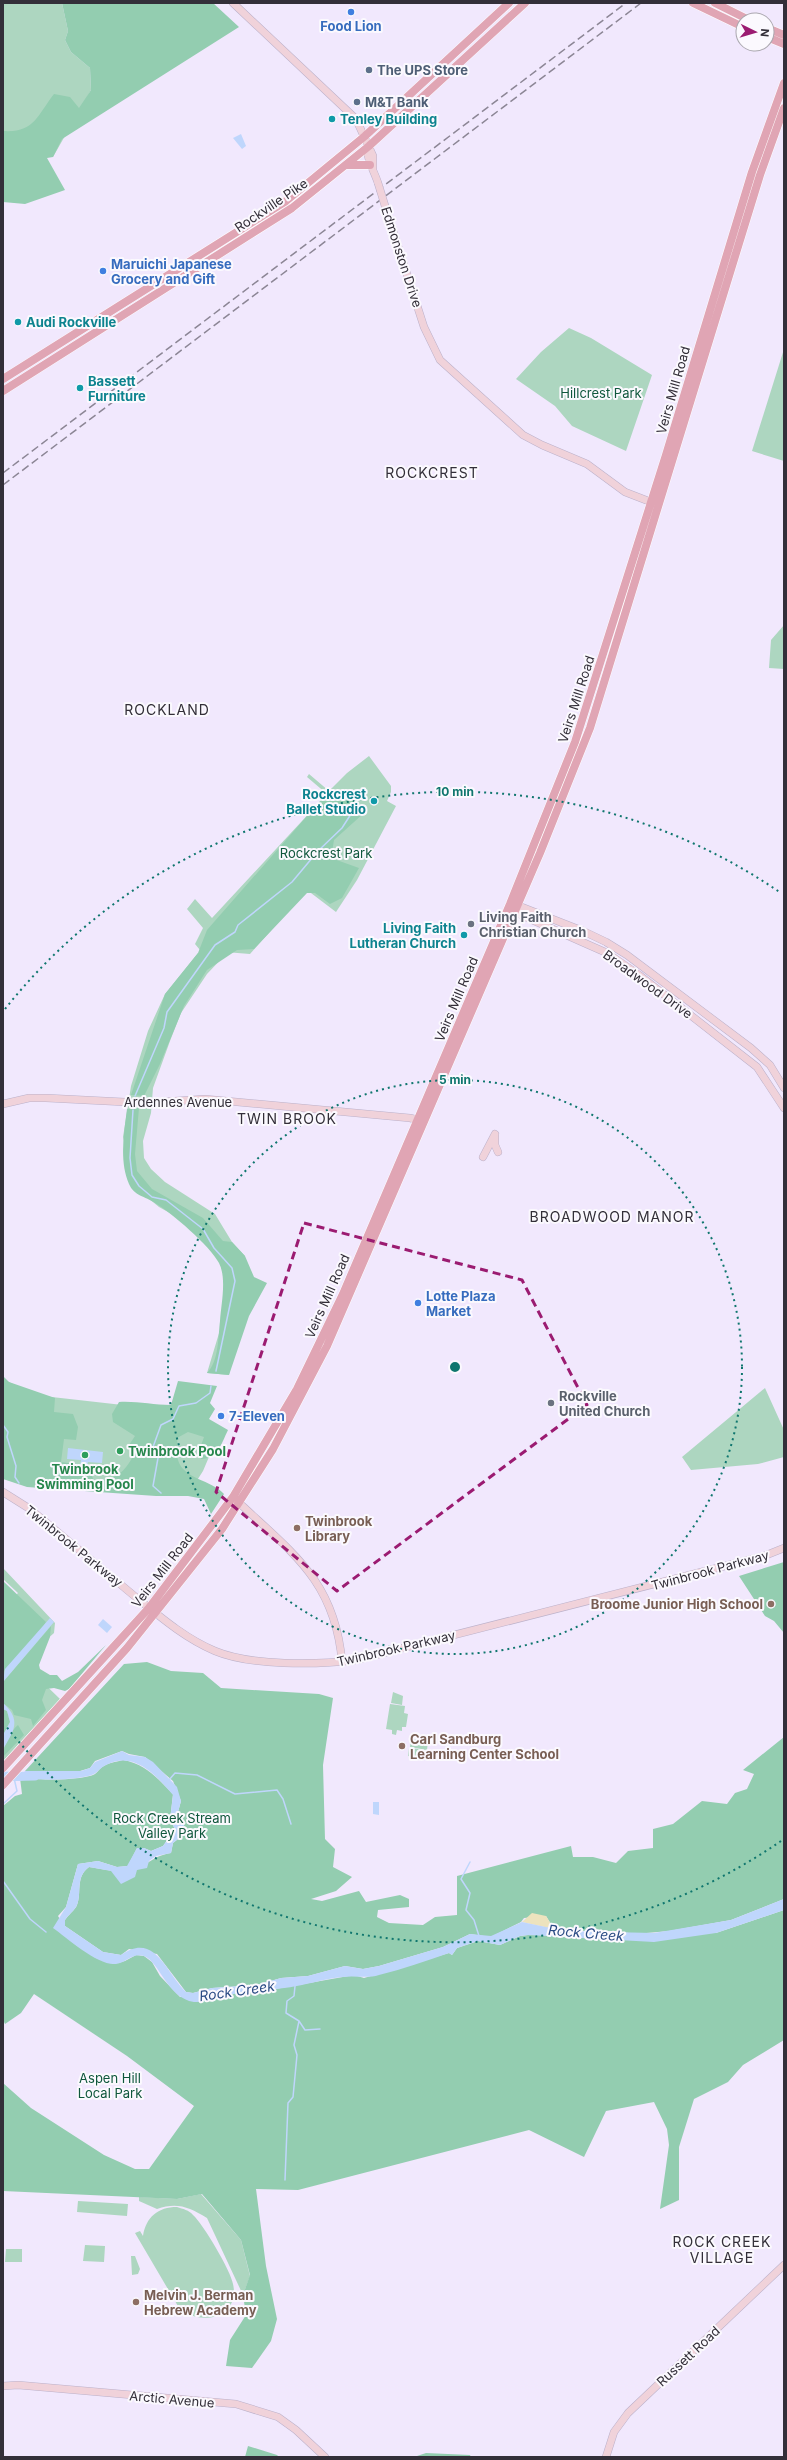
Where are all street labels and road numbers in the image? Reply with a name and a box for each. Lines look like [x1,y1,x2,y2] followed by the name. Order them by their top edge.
[232,175,310,235] street label: Rockville Pike
[378,205,426,309] street label: Edmonston Drive
[653,344,693,436] street label: Veirs Mill Road
[554,653,598,745] street label: Veirs Mill Road
[600,946,696,1022] street label: Broadwood Drive
[431,954,481,1044] street label: Veirs Mill Road
[124,1094,232,1110] street label: Ardennes Avenue
[301,1251,353,1341] street label: Veirs Mill Road
[22,1502,126,1590] street label: Twinbrook Parkway
[128,1529,196,1611] street label: Veirs Mill Road
[650,1547,770,1593] street label: Twinbrook Parkway
[335,1627,457,1669] street label: Twinbrook Parkway
[653,2323,723,2389] street label: Russett Road
[129,2387,215,2411] street label: Arctic Avenue

